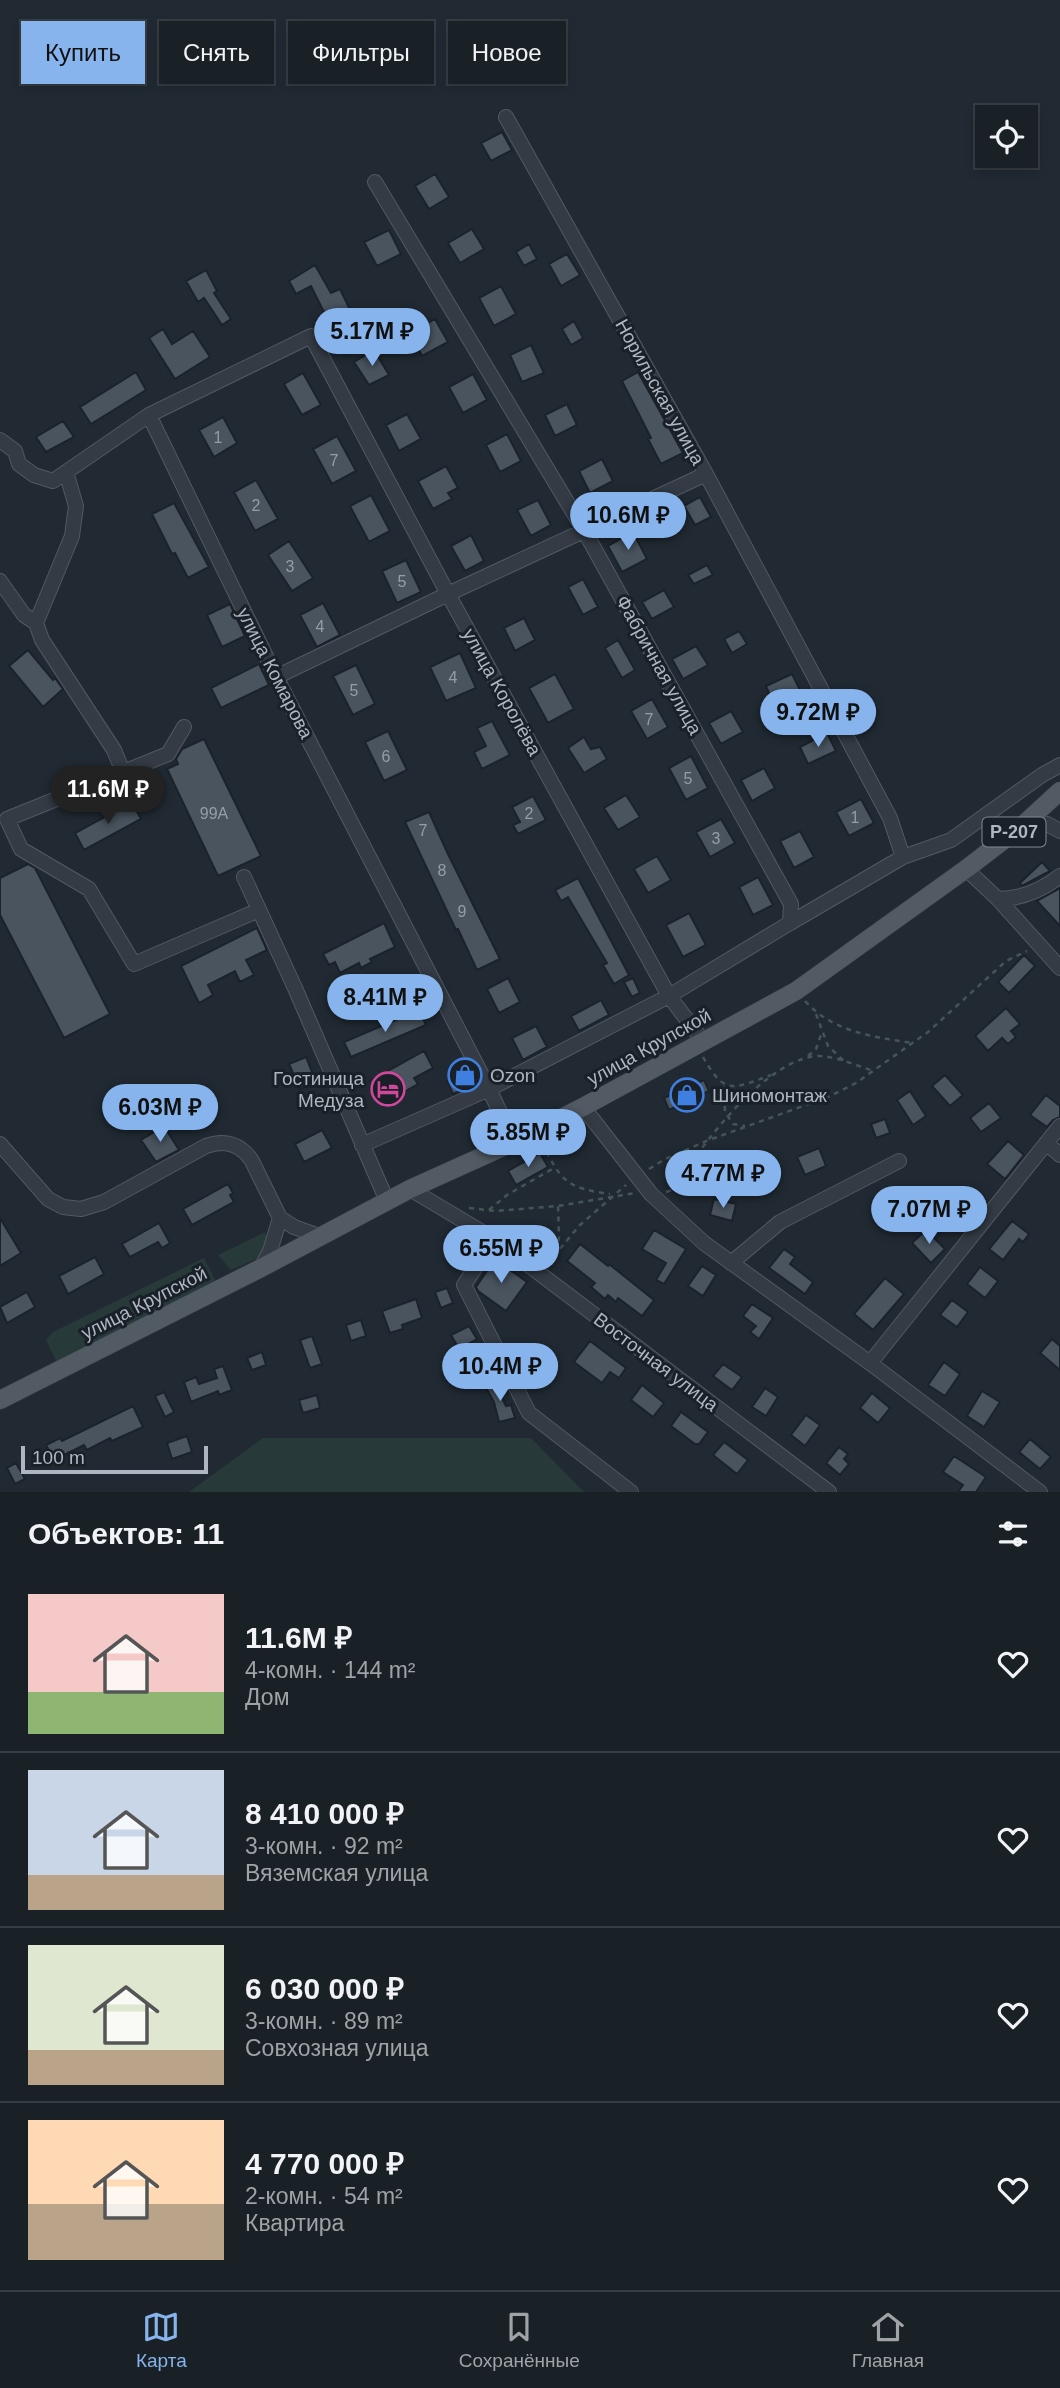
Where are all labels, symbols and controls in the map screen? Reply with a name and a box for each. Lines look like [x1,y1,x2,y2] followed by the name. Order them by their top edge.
[21,21,145,84] chip: Купить
[159,21,274,84] chip: Снять
[288,21,434,84] chip: Фильтры
[448,21,566,84] chip: Новое
[975,105,1038,168] map controls
[975,105,1038,168] button: locate
[307,308,437,368] pin: 5.17M ₽
[611,316,709,469] street label: Норильская улица
[330,318,414,344] text: 5.17M ₽
[214,429,223,446] house number: 1
[330,452,339,469] house number: 7
[563,492,693,552] pin: 10.6M ₽
[252,497,261,514] house number: 2
[586,502,670,528] text: 10.6M ₽
[286,558,295,575] house number: 3
[398,573,407,590] house number: 5
[612,592,706,739] street label: Фабричная улица
[233,604,317,742] street label: улица Комарова
[316,618,325,635] house number: 4
[458,625,546,760] street label: улица Королёва
[449,669,458,686] house number: 4
[350,682,359,699] house number: 5
[753,690,883,749] pin: 9.72M ₽
[776,699,860,725] text: 9.72M ₽
[645,711,654,728] house number: 7
[382,748,391,765] house number: 6
[43,766,173,826] pin: 11.6M ₽
[684,770,693,787] house number: 5
[67,776,149,802] text: 11.6M ₽
[200,805,229,822] house number: 99А
[525,805,534,822] house number: 2
[851,809,860,826] house number: 1
[982,818,1046,846] road number: Р-207
[419,822,428,839] house number: 7
[712,830,721,847] house number: 3
[438,862,447,879] house number: 8
[458,903,467,920] house number: 9
[320,974,450,1034] pin: 8.41M ₽
[343,984,427,1010] text: 8.41M ₽
[584,1004,714,1090] street label: улица Крупской
[446,1056,484,1094] shop icon: Ozon
[490,1065,535,1086] place label: Ozon
[273,1068,364,1111] place label: Гостиница Медуза
[369,1070,407,1108] hotel icon: Гостиница Медуза
[668,1076,706,1114] shop icon: Шиномонтаж
[95,1084,225,1144] pin: 6.03M ₽
[712,1085,827,1106] place label: Шиномонтаж
[118,1094,202,1120] text: 6.03M ₽
[463,1110,593,1169] pin: 5.85M ₽
[486,1119,570,1145] text: 5.85M ₽
[658,1150,788,1210] pin: 4.77M ₽
[681,1160,765,1186] text: 4.77M ₽
[864,1186,994,1246] pin: 7.07M ₽
[887,1196,971,1222] text: 7.07M ₽
[436,1226,566,1285] pin: 6.55M ₽
[459,1235,543,1261] text: 6.55M ₽
[78,1262,210,1344] street label: улица Крупской
[590,1308,723,1416] street label: Восточная улица
[435,1344,565,1403] pin: 10.4M ₽
[458,1353,542,1379] text: 10.4M ₽
[21,1443,208,1475] scale bar
[32,1447,85,1468] text: 100 m
[994,1515,1032,1553] icon: filters
[28,1517,224,1550] text: Объектов: 11
[245,1621,353,1654] text: 11.6M ₽
[84,1622,168,1706] icon: home
[994,1645,1032,1683] icon: heart
[245,1657,416,1683] text: 4-комн. · 144 m²
[245,1684,289,1710] text: Дом
[245,1797,404,1830] text: 8 410 000 ₽
[84,1798,168,1882] icon: home
[994,1821,1032,1859] icon: heart
[245,1833,403,1859] text: 3-комн. · 92 m²
[245,1860,428,1886] text: Вяземская улица
[245,1972,404,2005] text: 6 030 000 ₽
[84,1973,168,2057] icon: home
[994,1996,1032,2034] icon: heart
[245,2008,403,2034] text: 3-комн. · 89 m²
[245,2035,429,2061] text: Совхозная улица
[245,2147,404,2180] text: 4 770 000 ₽
[84,2148,168,2232] icon: home
[994,2171,1032,2209] icon: heart
[245,2183,403,2209] text: 2-комн. · 54 m²
[245,2210,344,2236] text: Квартира
[136,2308,187,2372] tab: Карта
[459,2308,580,2372] tab: Сохранённые
[852,2308,924,2372] tab: Главная

